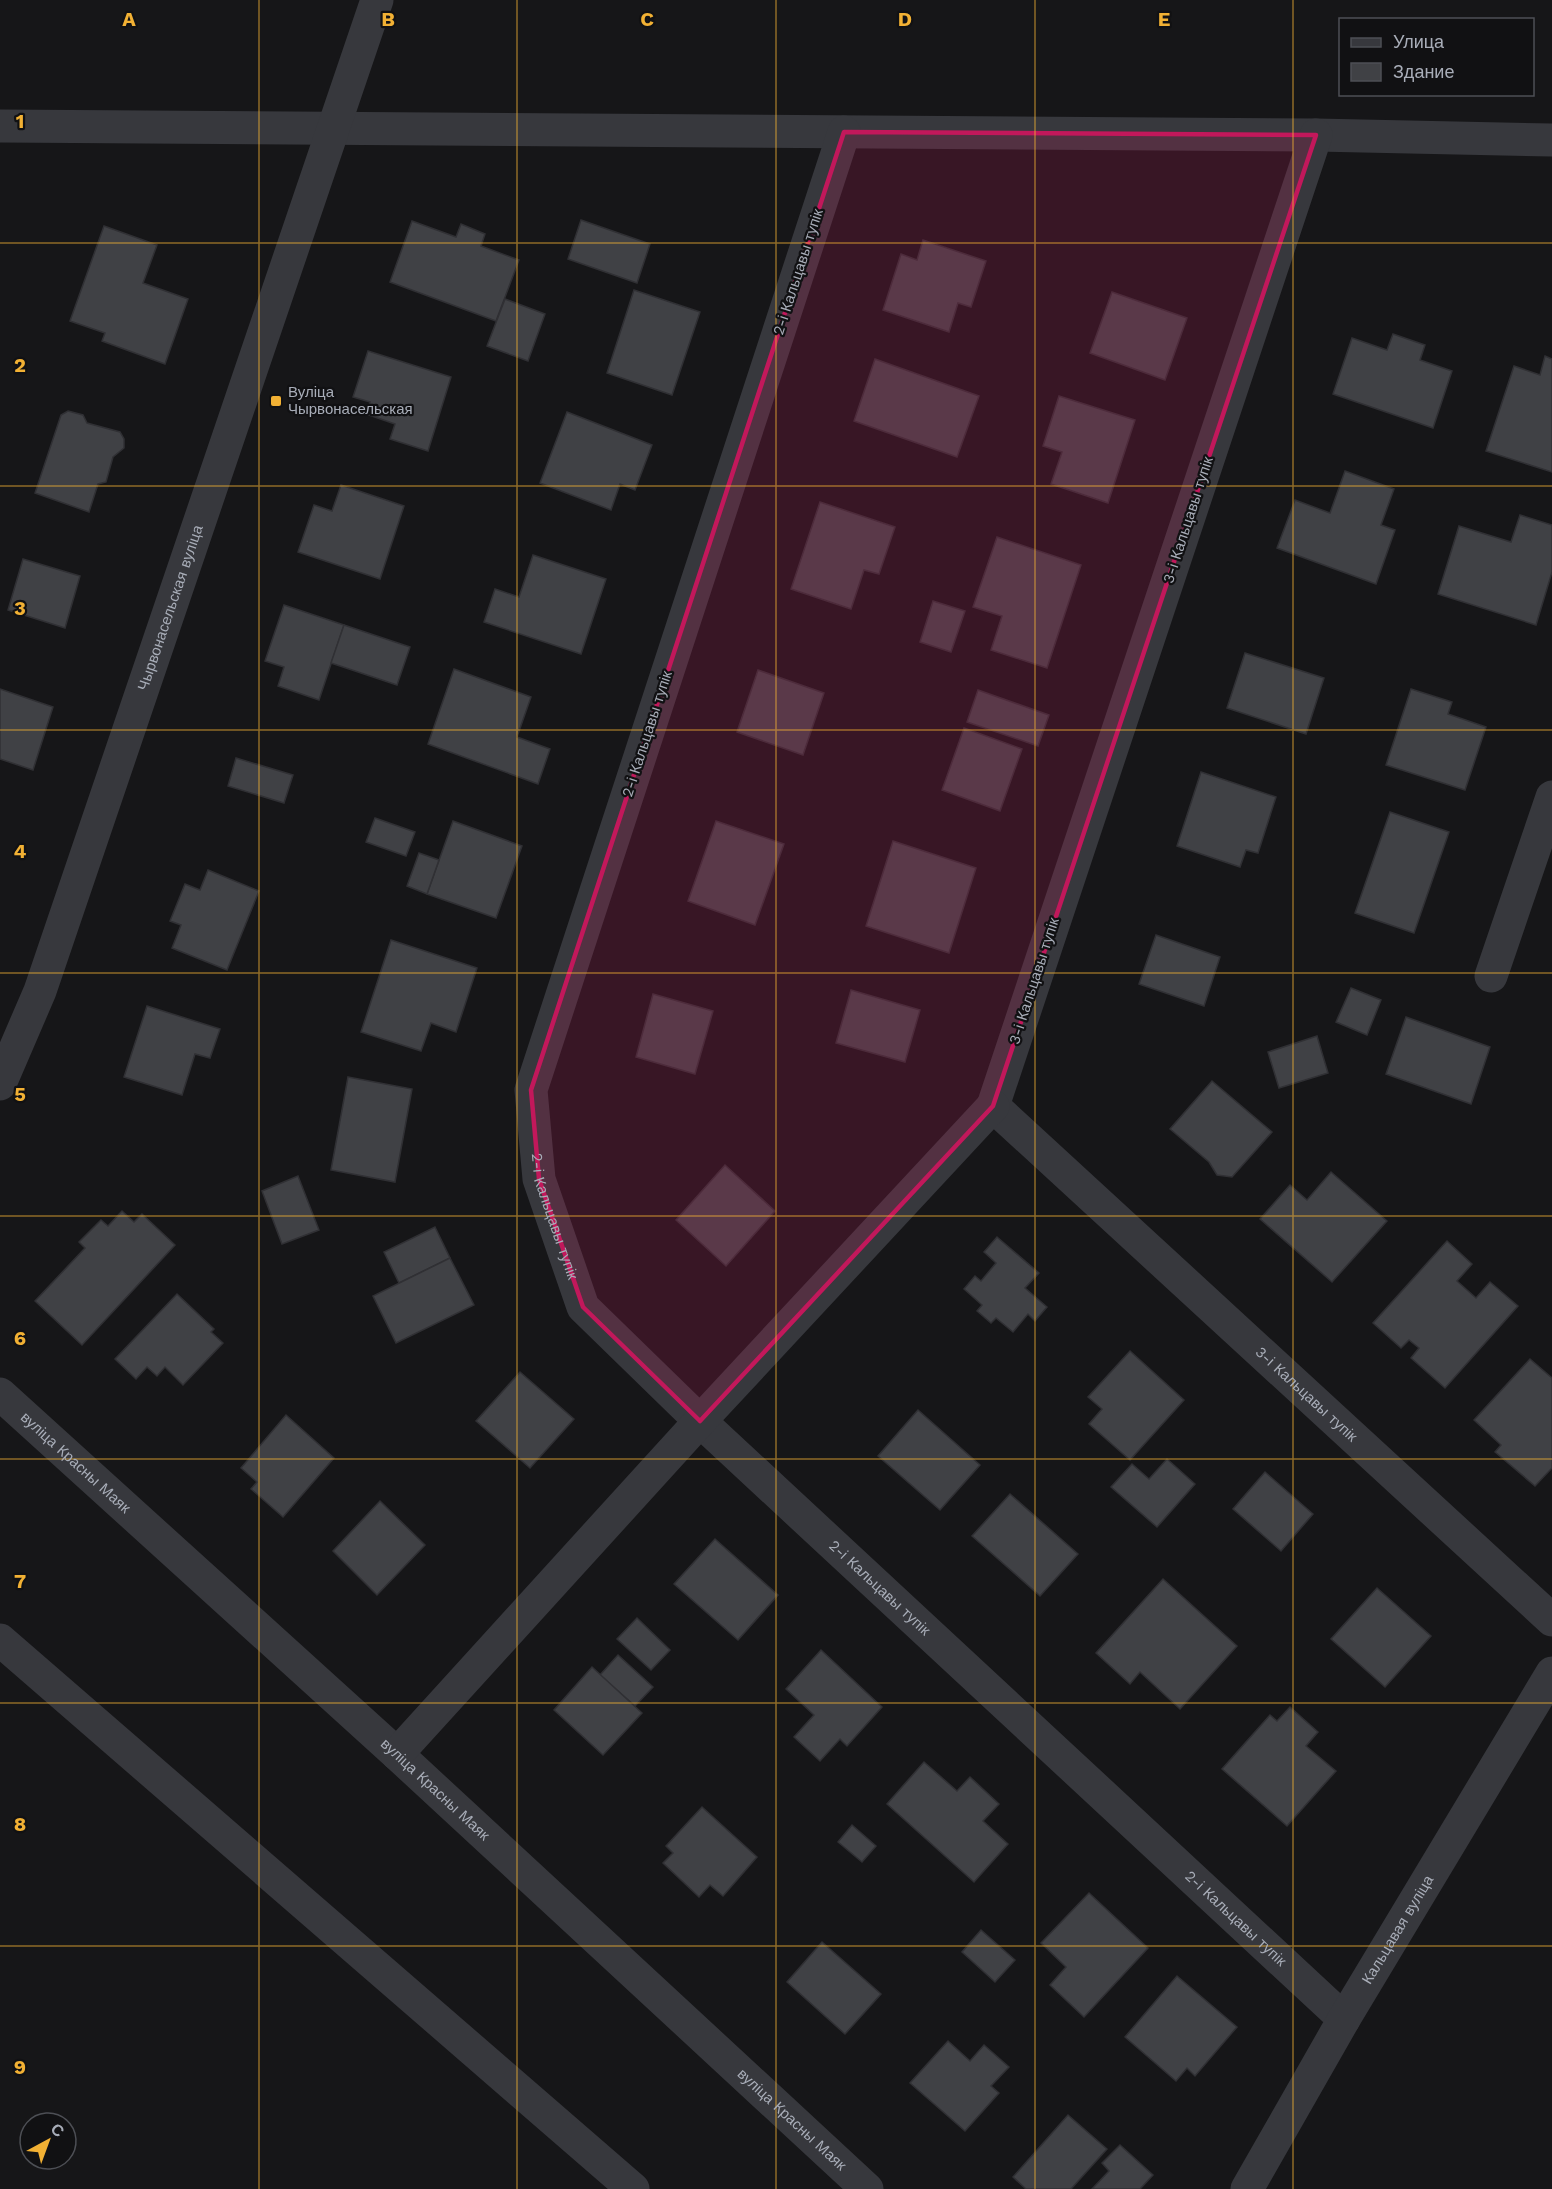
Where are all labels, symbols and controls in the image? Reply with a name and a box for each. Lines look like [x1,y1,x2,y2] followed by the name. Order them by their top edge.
[122,7,136,31] text: A
[381,7,395,31] text: B
[640,7,654,31] text: C
[898,7,912,31] text: D
[1158,7,1170,31] text: E
[1339,18,1534,96] legend
[1393,31,1445,52] text: Улица
[1393,61,1454,82] text: Здание
[16,109,24,133] text: 1
[769,206,827,337] street label: 2-і Кальцавы тупік
[14,353,26,377] text: 2
[288,383,413,418] place label: Вуліца Чырвонасельская
[269,394,283,408] marker: Вуліца Чырвонасельская
[1159,454,1217,585] street label: 3-і Кальцавы тупік
[134,522,207,693] street label: Чырвонасельская вуліца
[14,596,26,620] text: 3
[618,668,676,799] street label: 2-і Кальцавы тупік
[14,839,27,863] text: 4
[1005,915,1063,1046] street label: 3-і Кальцавы тупік
[14,1082,26,1106] text: 5
[528,1152,582,1282] street label: 2-і Кальцавы тупік
[14,1326,26,1350] text: 6
[1252,1343,1361,1446] street label: 3-і Кальцавы тупік
[17,1408,134,1517] street label: вуліца Красны Маяк
[825,1536,934,1639] street label: 2-і Кальцавы тупік
[14,1569,26,1593] text: 7
[377,1735,494,1844] street label: вуліца Красны Маяк
[14,1812,26,1836] text: 8
[1181,1867,1290,1970] street label: 2-і Кальцавы тупік
[1358,1871,1438,1987] street label: Кальцавая вуліца
[14,2055,26,2079] text: 9
[734,2065,850,2175] street label: вуліца Красны Маяк
[18,2111,78,2171] north arrow
[47,2119,68,2141] text: С

